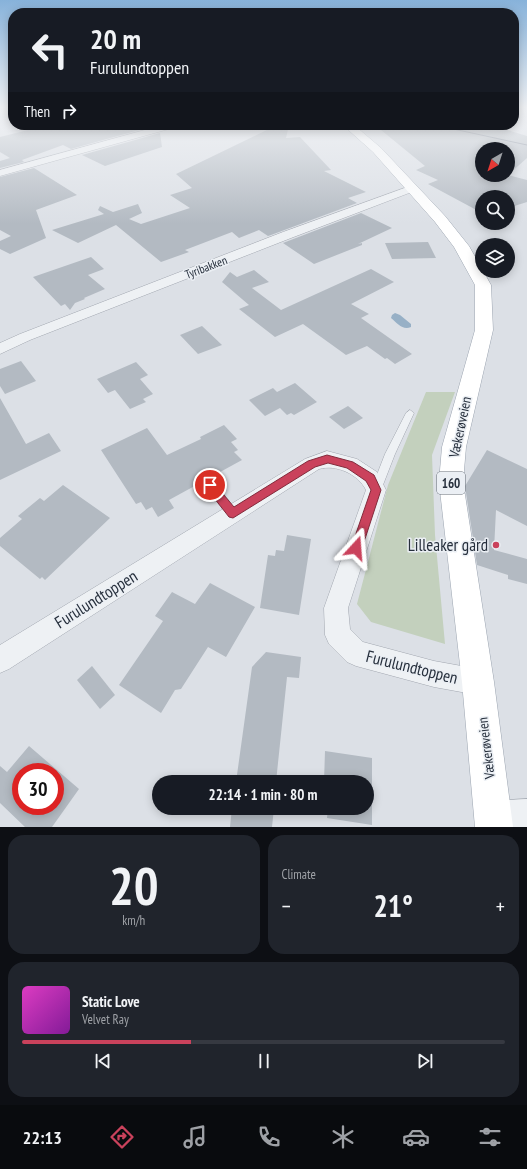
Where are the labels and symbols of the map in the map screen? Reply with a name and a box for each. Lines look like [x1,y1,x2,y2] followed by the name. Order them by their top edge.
[475,142,515,182] north arrow
[183,252,229,282] street label: Tyribakken
[445,395,475,460] street label: Vækerøveien
[193,468,227,502] pin
[437,472,465,494] road number: 160
[335,527,377,569] position arrow
[408,534,488,556] place label: Lilleaker gård
[491,540,501,550] marker: Lilleaker gård
[50,565,142,633] street label: Furulundtoppen
[364,645,460,689] street label: Furulundtoppen
[473,716,499,781] street label: Vækerøveien
[12,763,64,815] speed limit sign: 30

